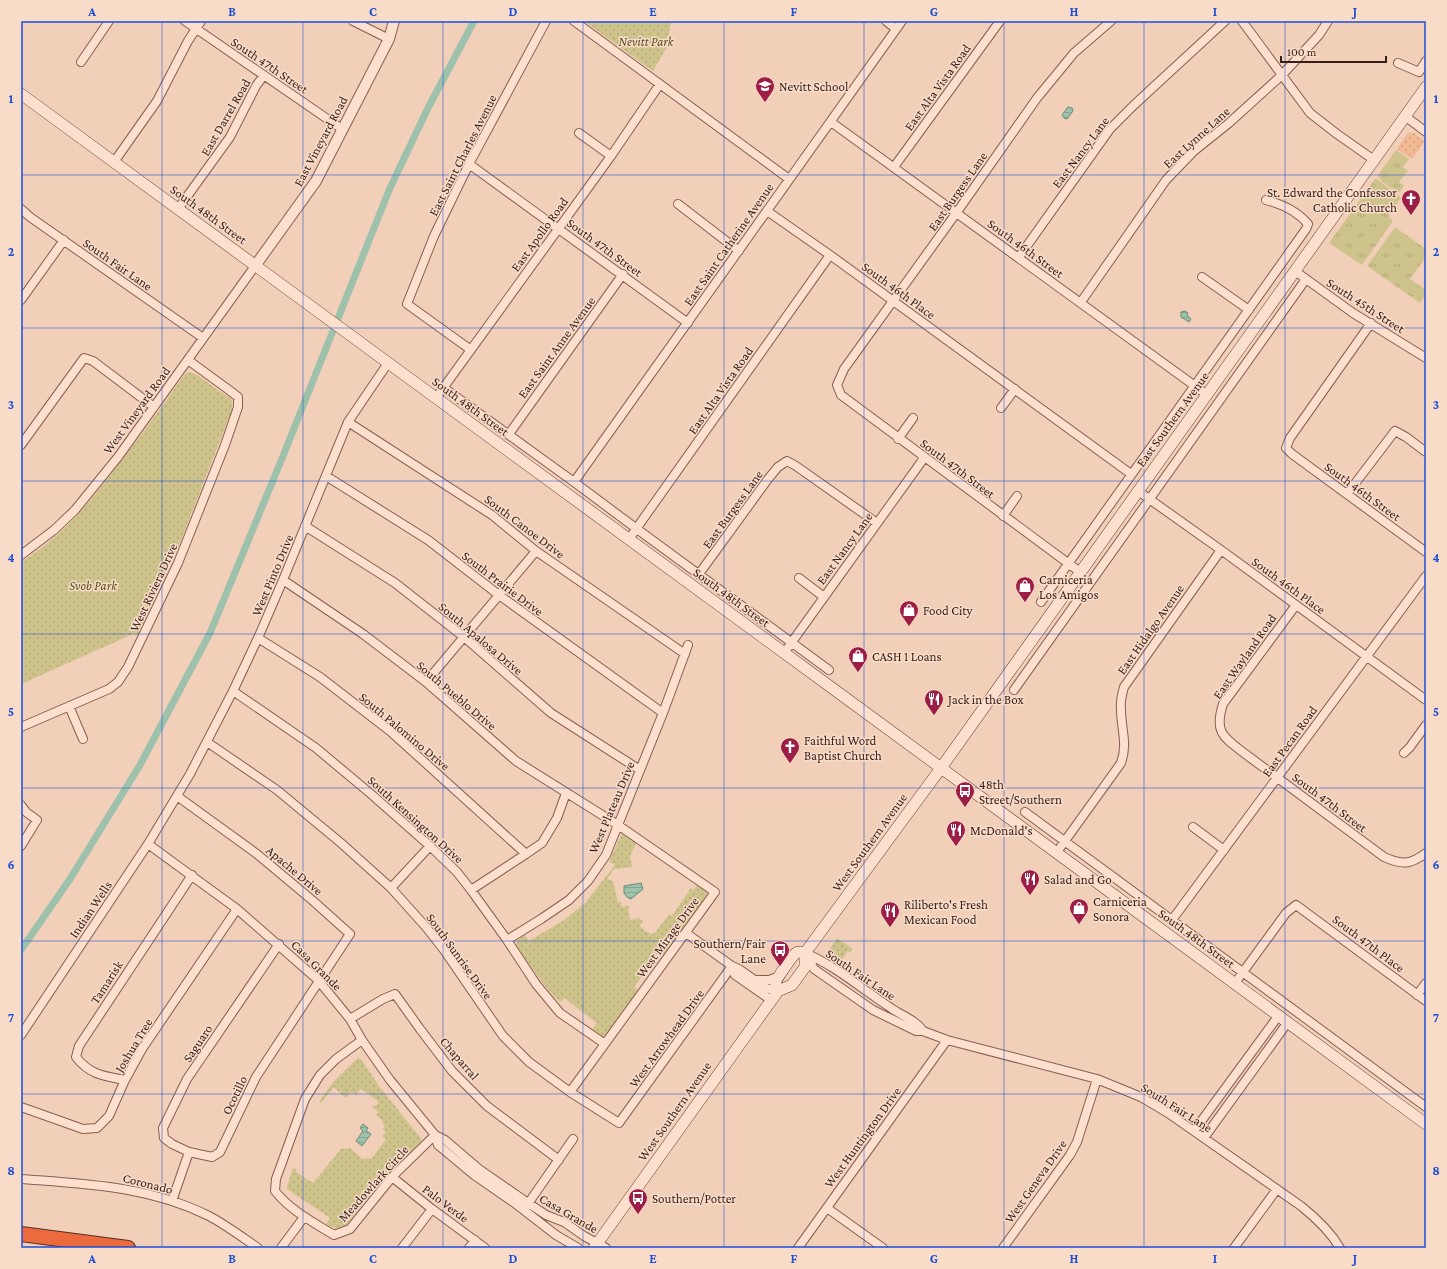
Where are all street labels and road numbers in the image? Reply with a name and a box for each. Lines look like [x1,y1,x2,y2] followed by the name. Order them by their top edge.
[228,34,312,97] street label: South 47th Street
[901,41,974,133] street label: East Alta Vista Road
[197,76,254,158] street label: East Darrel Road
[425,92,500,218] street label: East Saint Charles Avenue
[290,93,351,189] street label: East Vineyard Road
[1160,103,1233,171] street label: East Lynne Lane
[1049,113,1112,191] street label: East Nancy Lane
[925,149,990,234] street label: East Burgess Lane
[680,180,777,308] street label: East Saint Catherine Avenue
[168,182,250,248] street label: South 48th Street
[508,194,571,274] street label: East Apollo Road
[564,215,646,280] street label: South 47th Street
[985,216,1067,281] street label: South 46th Street
[80,235,155,294] street label: South Fair Lane
[859,259,939,322] street label: South 46th Place
[1324,275,1408,337] street label: South 45th Street
[514,293,598,401] street label: East Saint Anne Avenue
[685,344,756,437] street label: East Alta Vista Road
[100,364,173,457] street label: West Vineyard Road
[1133,369,1212,470] street label: East Southern Avenue
[430,374,512,440] street label: South 48th Street
[917,435,999,502] street label: South 47th Street
[1322,459,1404,524] street label: South 46th Street
[699,467,766,551] street label: East Burgess Lane
[482,491,568,562] street label: South Canoe Drive
[813,509,876,587] street label: East Nancy Lane
[249,532,297,618] street label: West Pinto Drive
[126,540,181,634] street label: West Riviera Drive
[459,548,547,619] street label: South Prairie Drive
[1249,554,1329,617] street label: South 46th Place
[691,565,773,631] street label: South 48th Street
[1114,581,1187,677] street label: East Hidalgo Avenue
[436,599,526,678] street label: South Apalosa Drive
[1210,611,1279,702] street label: East Wayland Road
[414,658,500,733] street label: South Pueblo Drive
[356,689,453,774] street label: South Palomino Drive
[1259,703,1320,780] street label: East Pecan Road
[585,759,638,855] street label: West Plateau Drive
[1289,769,1371,836] street label: South 47th Street
[365,773,467,866] street label: South Kensington Drive
[829,790,910,894] street label: West Southern Avenue
[263,842,326,898] street label: Apache Drive
[66,878,115,941] street label: Indian Wells
[633,894,702,981] street label: West Mirage Drive
[1156,906,1238,972] street label: South 48th Street
[423,910,496,1002] street label: South Sunrise Drive
[1330,911,1408,975] street label: South 47th Place
[288,937,345,994] street label: Casa Grande
[823,946,899,1003] street label: South Fair Lane
[87,957,126,1007] street label: Tamarisk
[626,986,707,1090] street label: West Arrowhead Drive
[111,1015,156,1076] street label: Joshua Tree
[179,1022,215,1065] street label: Saguaro
[437,1034,483,1083] street label: Chaparral
[635,1059,714,1164] street label: West Southern Avenue
[219,1073,250,1117] street label: Ocotillo
[1138,1080,1215,1135] street label: South Fair Lane
[821,1084,904,1191] street label: West Huntington Drive
[1001,1137,1070,1226] street label: West Geneva Drive
[335,1142,412,1225] street label: Meadowlark Circle
[121,1170,175,1197] street label: Coronado
[420,1181,472,1226] street label: Palo Verde
[537,1191,601,1236] street label: Casa Grande

